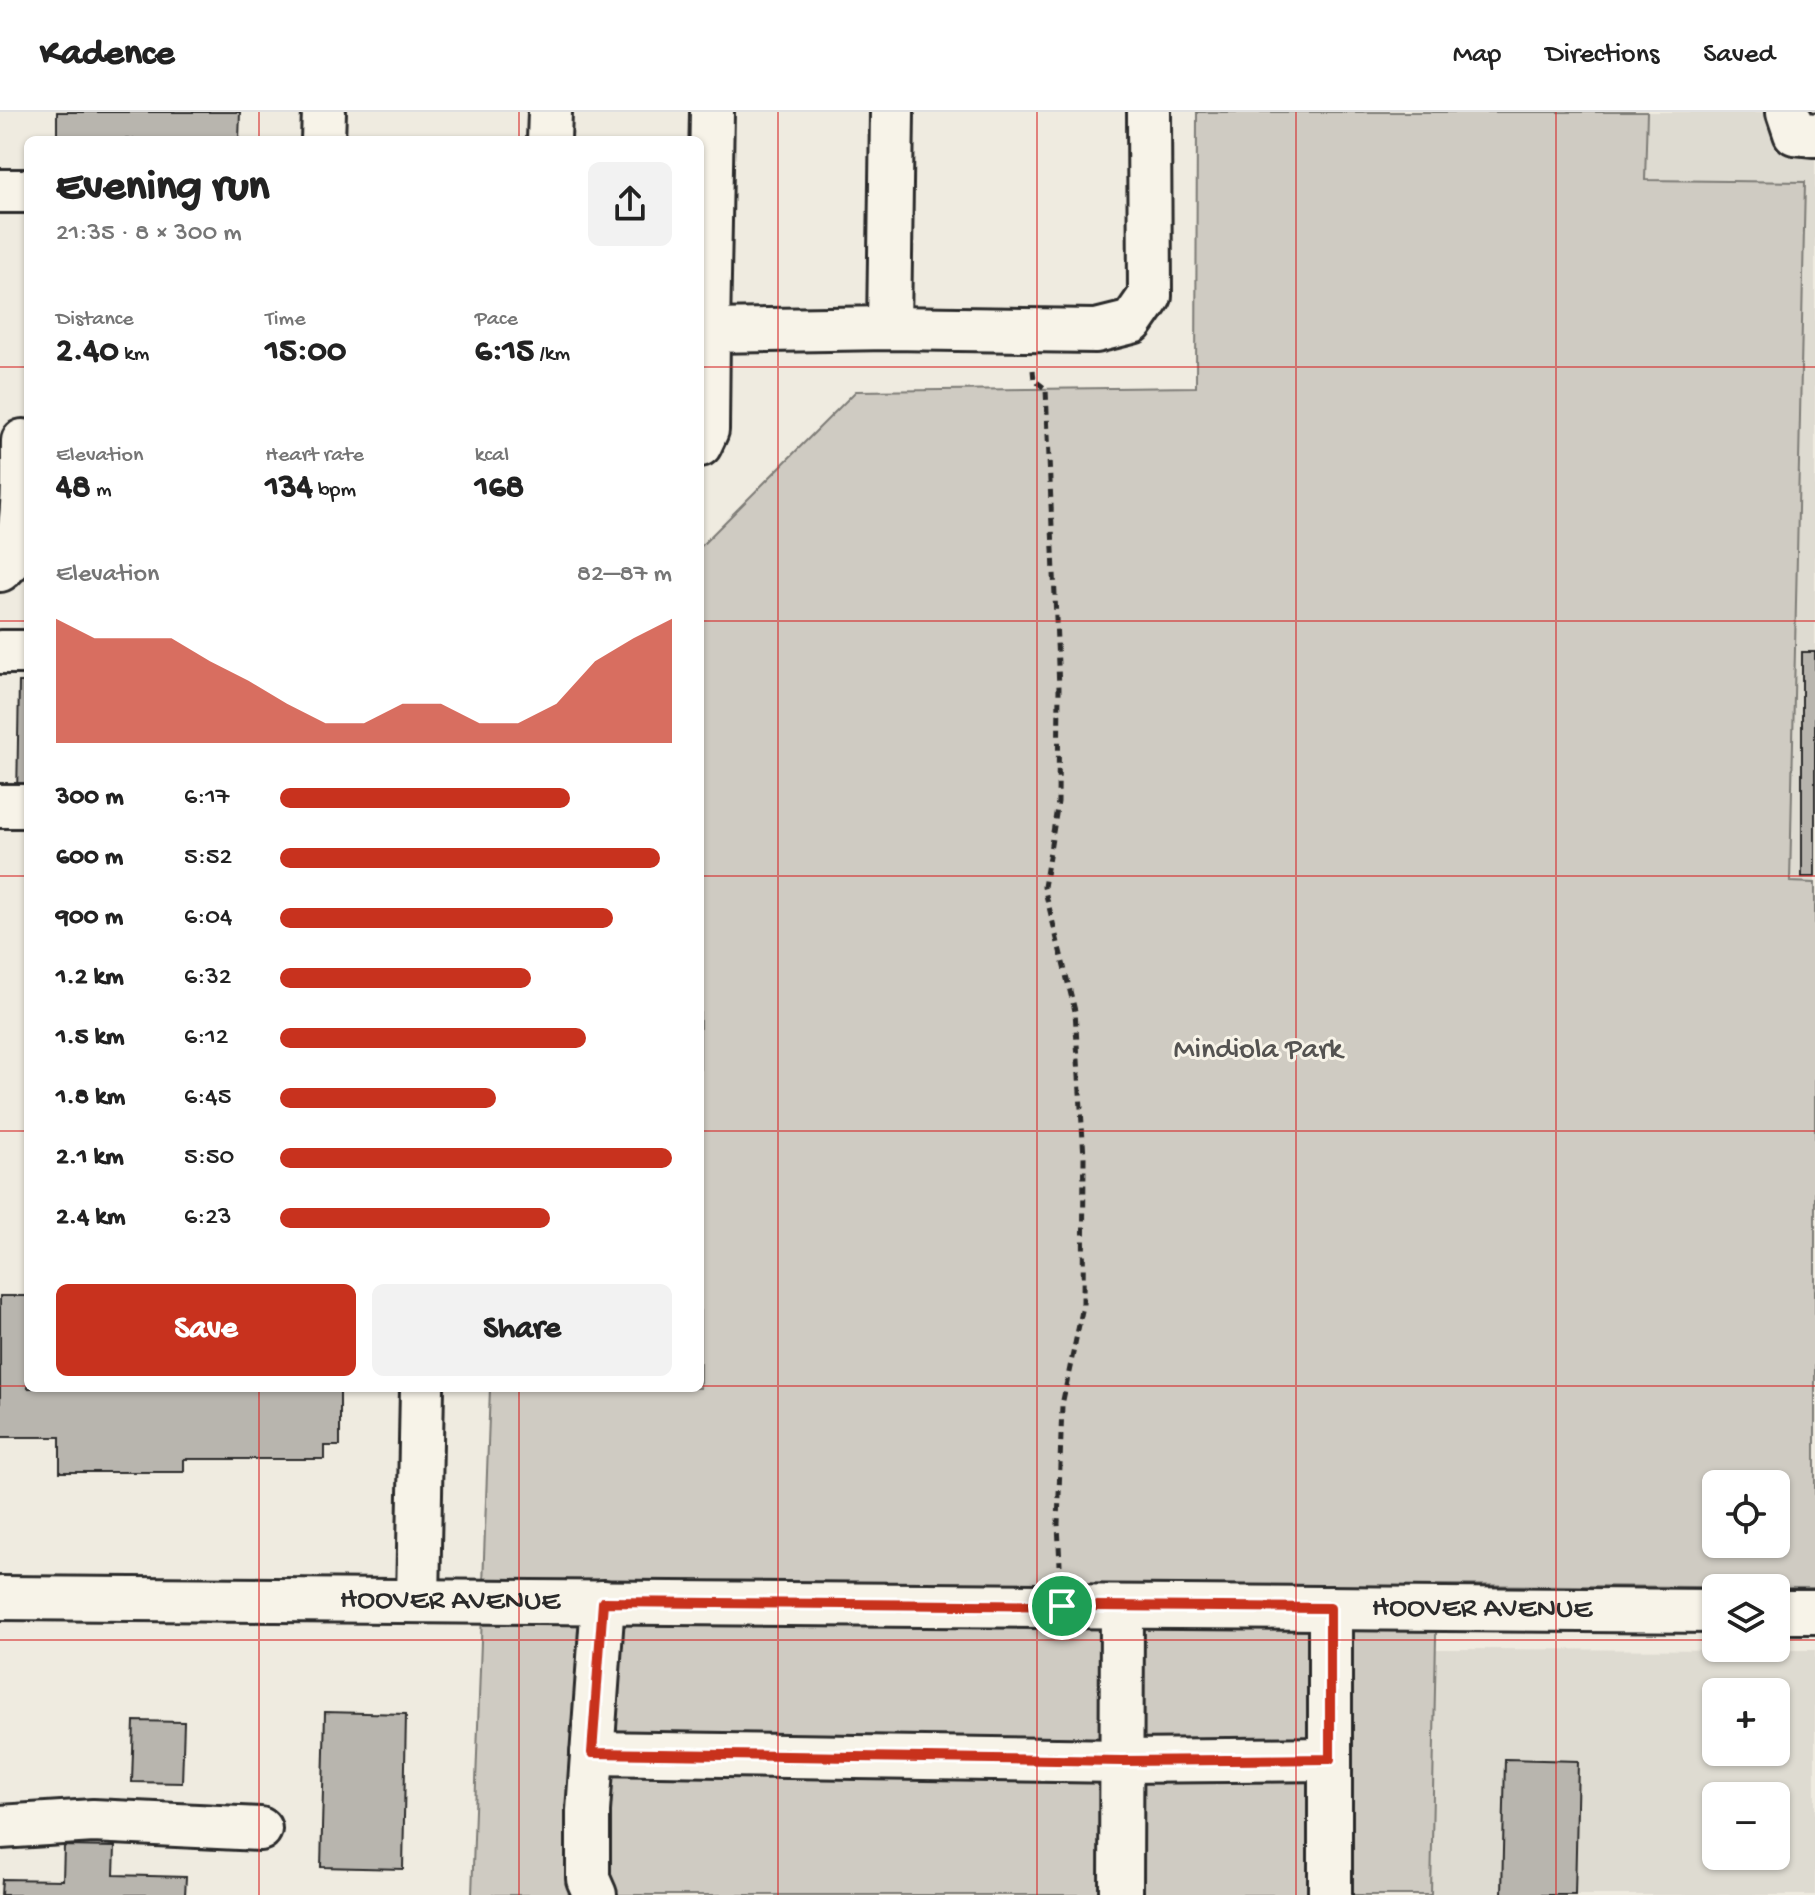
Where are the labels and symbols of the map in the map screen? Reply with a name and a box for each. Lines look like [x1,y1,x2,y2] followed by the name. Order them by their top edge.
[1174,1034,1345,1069] park label: Mindiola Park
[1028,1572,1096,1640] pin
[340,1583,562,1620] street label: HOOVER AVENUE
[1372,1591,1593,1628] street label: HOOVER AVENUE

